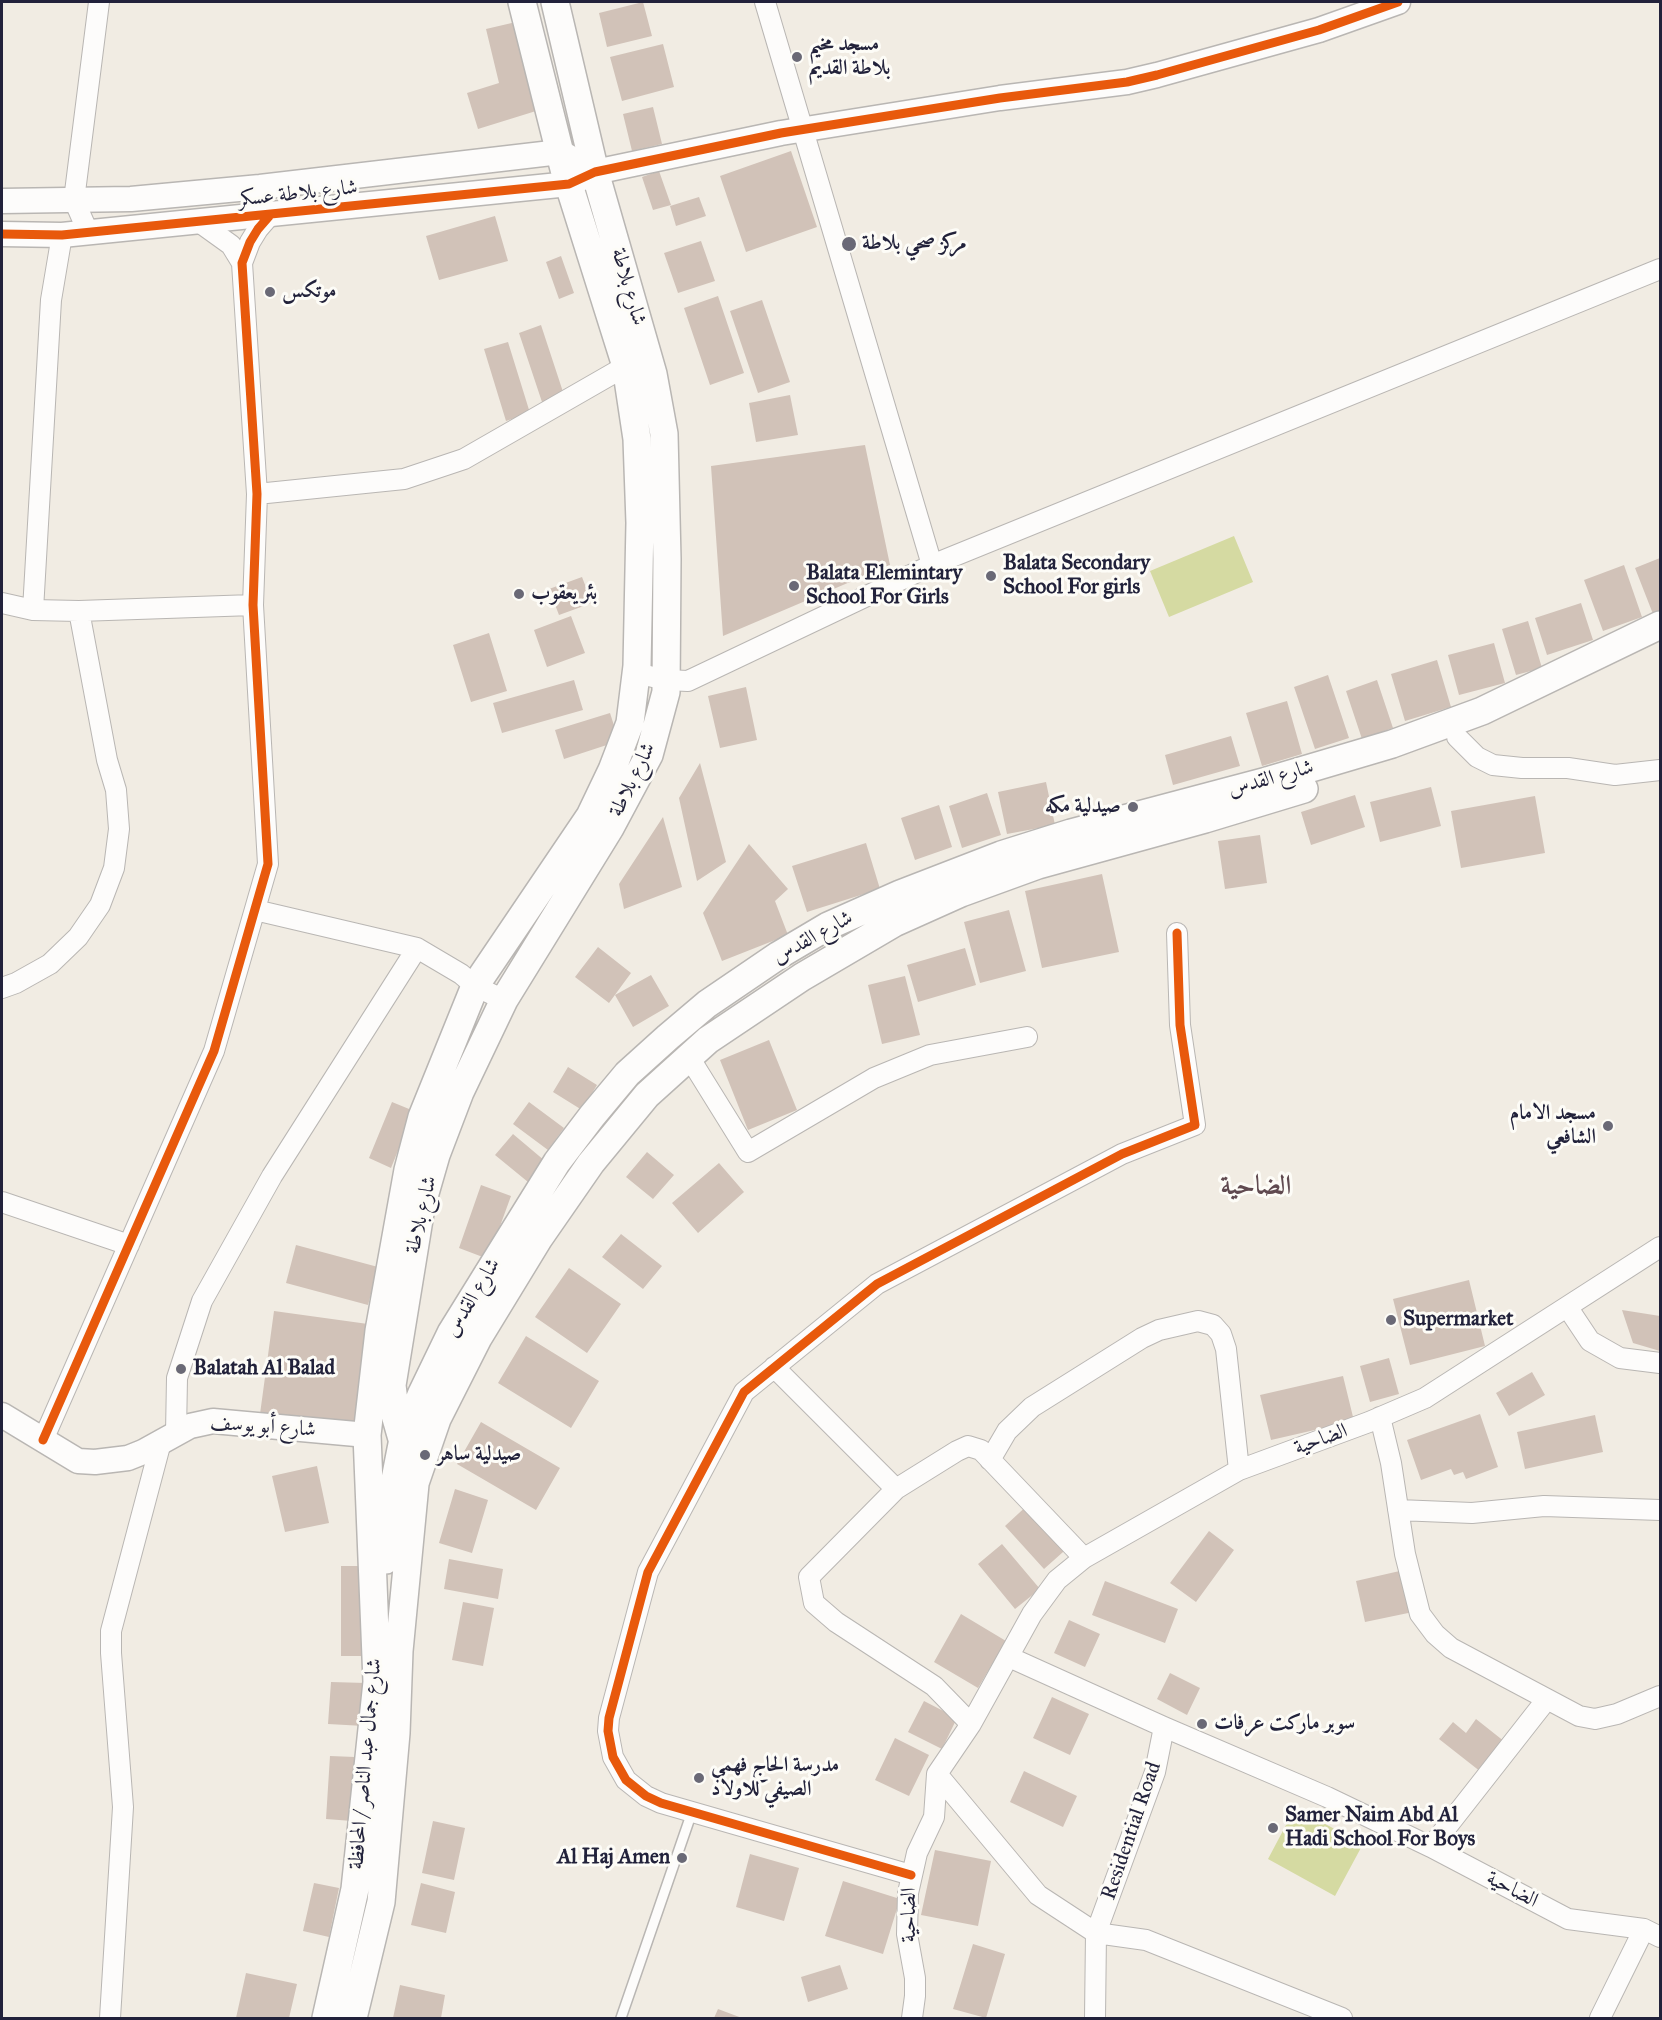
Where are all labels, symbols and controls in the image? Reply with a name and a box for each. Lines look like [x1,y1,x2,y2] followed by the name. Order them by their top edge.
[809,32,890,82] place label: مسجد مخيم بلاطة القديم
[790,50,804,64] marker: مسجد مخيم بلاطة القديم
[237,175,359,213] street label: شارع بلاطة عسكر
[862,231,967,257] place label: مركز صحي بلاطة
[840,235,858,253] marker: مركز صحي بلاطة
[605,245,651,329] street label: شارع بلاطة
[282,279,336,305] place label: موتكس
[263,285,277,299] marker: موتكس
[1003,551,1150,601] place label: Balata Secondary School For girls
[806,561,962,611] place label: Balata Elemintary School For Girls
[984,569,998,583] marker: Balata Secondary School For girls
[787,579,801,593] marker: Balata Elemintary School For Girls
[531,581,597,607] place label: بئر يعقوب
[512,587,526,601] marker: بئر يعقوب
[604,739,662,821] street label: شارع بلاطة
[1225,755,1317,803] street label: شارع القدس
[1045,794,1121,820] place label: صيدلية مكه
[1126,800,1140,814] marker: صيدلية مكه
[768,906,858,970] street label: شارع القدس
[1510,1101,1596,1151] place label: مسجد الامام الشافعي
[1601,1119,1615,1133] marker: مسجد الامام الشافعي
[1221,1171,1291,1203] district label: الضاحية
[401,1174,443,1256] street label: شارع بلاطة
[440,1254,506,1342] street label: شارع القدس
[1403,1307,1513,1333] place label: Supermarket
[1384,1313,1398,1327] marker: Supermarket
[193,1356,335,1382] place label: Balatah Al Balad
[174,1362,188,1376] marker: Balatah Al Balad
[209,1411,317,1443] street label: شارع أبو يوسف
[1291,1419,1351,1461] street label: الضاحية
[437,1442,521,1468] place label: صيدلية ساهر
[418,1448,432,1462] marker: صيدلية ساهر
[344,1657,388,1871] street label: شارع جمال عبد الناصر / المحافظة
[1214,1711,1355,1737] place label: سوبر ماركت عرفات
[1195,1717,1209,1731] marker: سوبر ماركت عرفات
[711,1753,839,1803] place label: مدرسة الحاج فهمي الصيفي للاولاد
[1097,1759,1167,1903] street label: Residential Road
[692,1771,706,1785] marker: مدرسة الحاج فهمي الصيفي للاولاد
[1285,1803,1475,1853] place label: Samer Naim Abd Al Hadi School For Boys
[1266,1821,1280,1835] marker: Samer Naim Abd Al Hadi School For Boys
[557,1845,670,1871] place label: Al Haj Amen
[675,1851,689,1865] marker: Al Haj Amen
[1482,1866,1542,1914] street label: الضاحية
[897,1887,923,1943] street label: الضاحية

